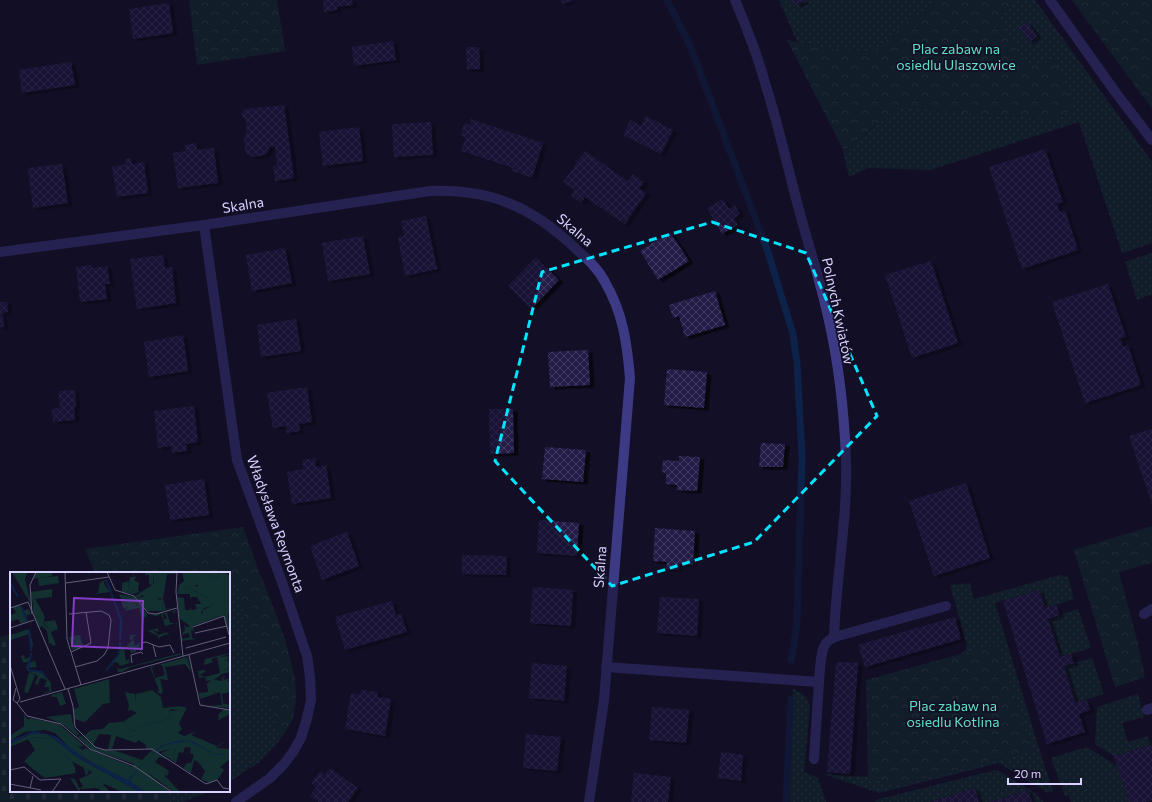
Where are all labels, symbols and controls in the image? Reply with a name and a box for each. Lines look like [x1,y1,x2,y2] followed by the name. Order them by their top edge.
[896,40,1016,73] park label: Plac zabaw na osiedlu Ulaszowice
[221,193,265,216] street label: Skalna
[554,210,597,250] street label: Skalna
[819,256,858,366] street label: Polnych Kwiatów
[244,453,309,595] street label: Władysława Reymonta
[590,545,609,589] street label: Skalna
[10,572,230,792] inset map
[906,697,1000,730] park label: Plac zabaw na osiedlu Kotlina
[1008,760,1081,786] scale bar
[1014,766,1041,780] text: 20 m

